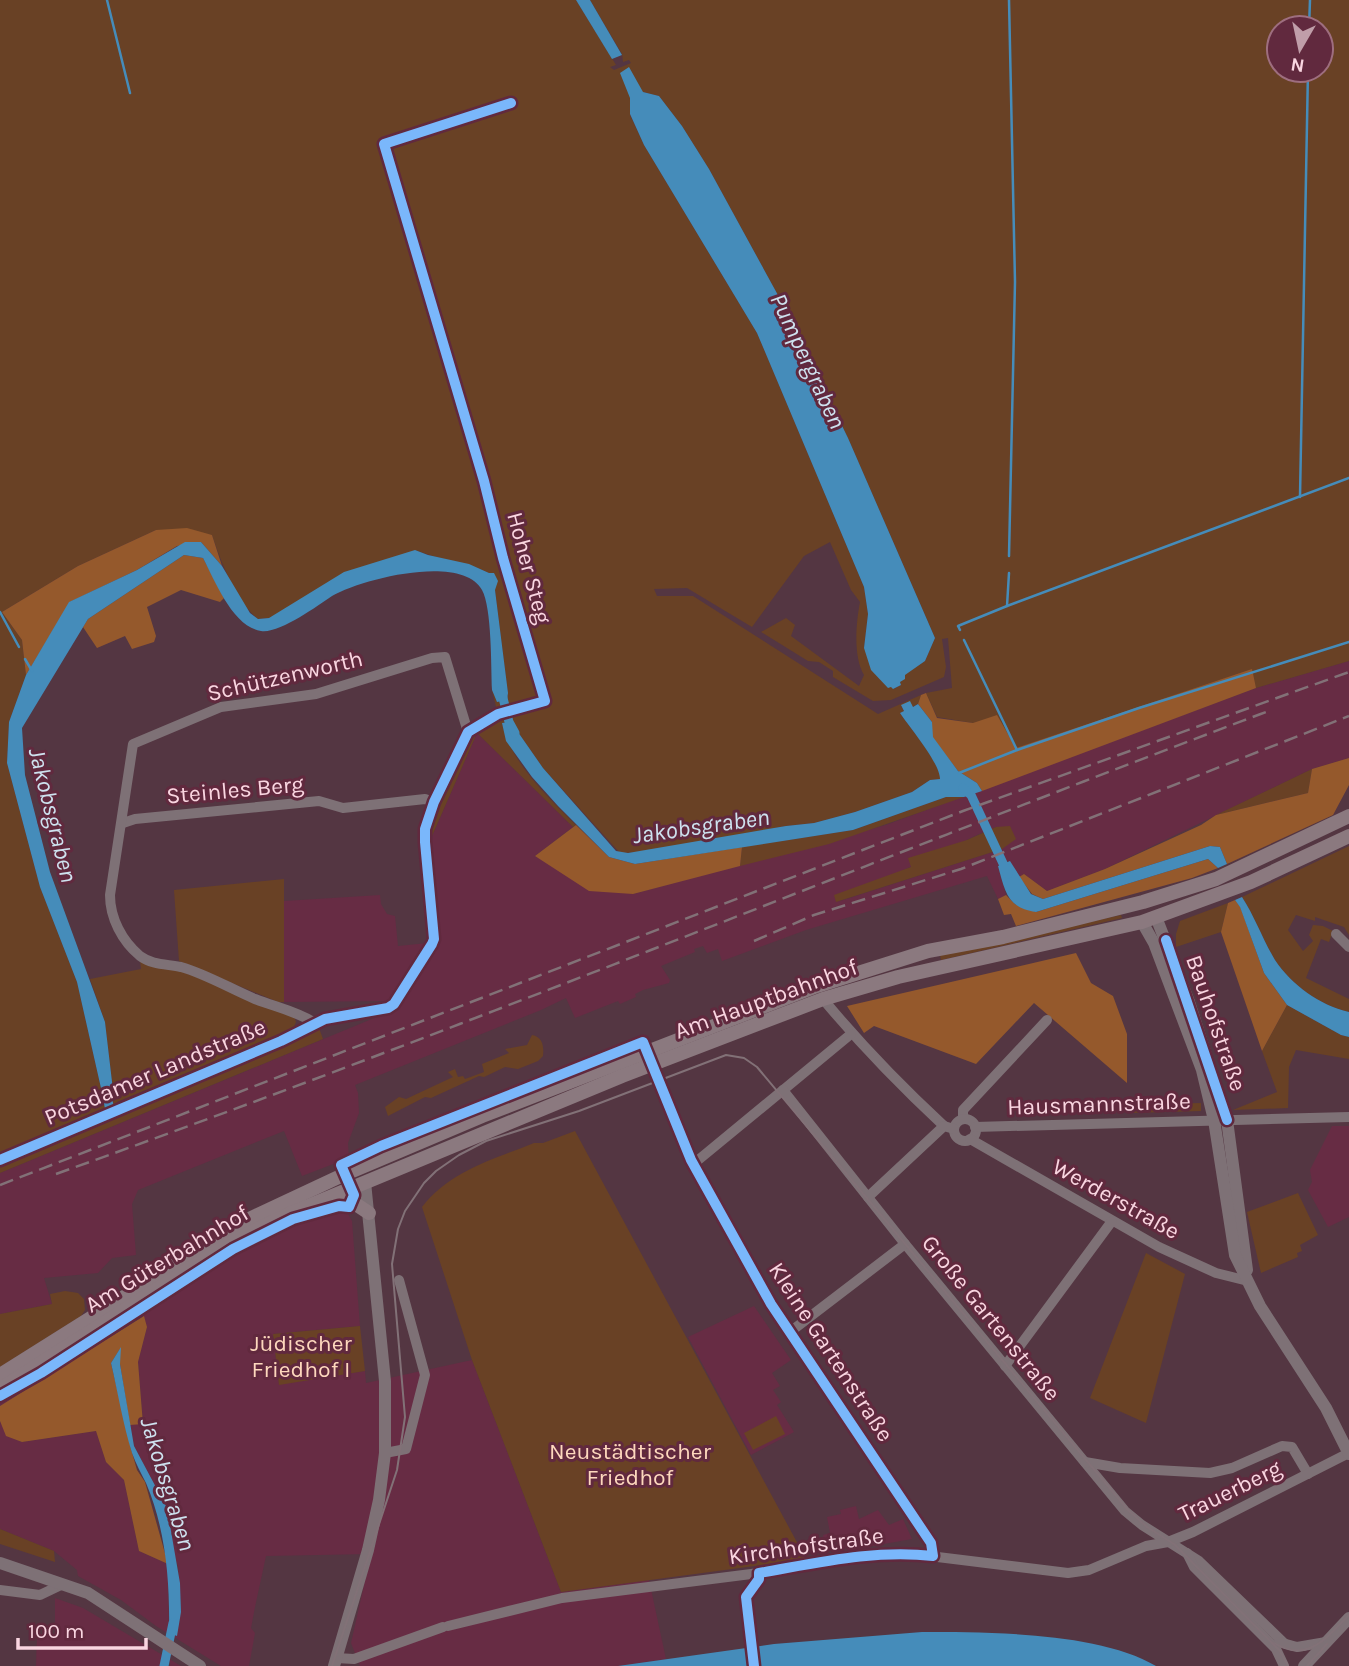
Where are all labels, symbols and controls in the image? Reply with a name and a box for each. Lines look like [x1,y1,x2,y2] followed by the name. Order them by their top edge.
[1265,14,1335,84] north arrow
[1289,53,1306,77] text: N
[764,289,852,433] water label: Pumpergraben
[501,509,557,627] street label: Hoher Steg
[205,645,365,707] street label: Schützenworth
[23,745,83,885] water label: Jakobsgraben
[165,771,305,809] street label: Steinles Berg
[631,803,771,849] water label: Jakobsgraben
[1180,951,1252,1095] street label: Bauhofstraße
[671,953,861,1045] street label: Am Hauptbahnhof
[40,1013,270,1131] street label: Potsdamer Landstraße
[1007,1087,1191,1121] street label: Hausmannstraße
[1048,1153,1184,1245] street label: Werderstraße
[80,1199,254,1318] street label: Am Güterbahnhof
[916,1230,1066,1406] street label: Große Gartenstraße
[763,1257,899,1447] street label: Kleine Gartenstraße
[250,1330,353,1383] park label: Jüdischer Friedhof I
[134,1414,202,1554] water label: Jakobsgraben
[549,1438,712,1491] park label: Neustädtischer Friedhof
[1174,1454,1286,1528] street label: Trauerberg
[727,1522,885,1570] street label: Kirchhofstraße
[18,1606,145,1650] scale bar
[28,1619,85,1643] text: 100 m

